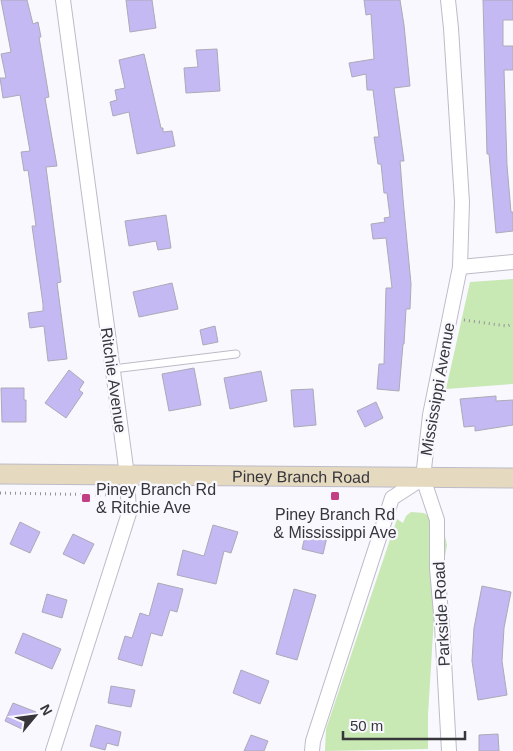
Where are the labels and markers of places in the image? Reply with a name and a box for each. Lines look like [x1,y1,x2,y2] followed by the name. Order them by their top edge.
[96,481,216,516] place label: Piney Branch Rd & Ritchie Ave
[329,490,341,502] marker: Piney Branch Rd & Mississippi Ave
[80,492,92,504] marker: Piney Branch Rd & Ritchie Ave
[273,506,397,541] place label: Piney Branch Rd & Mississippi Ave

